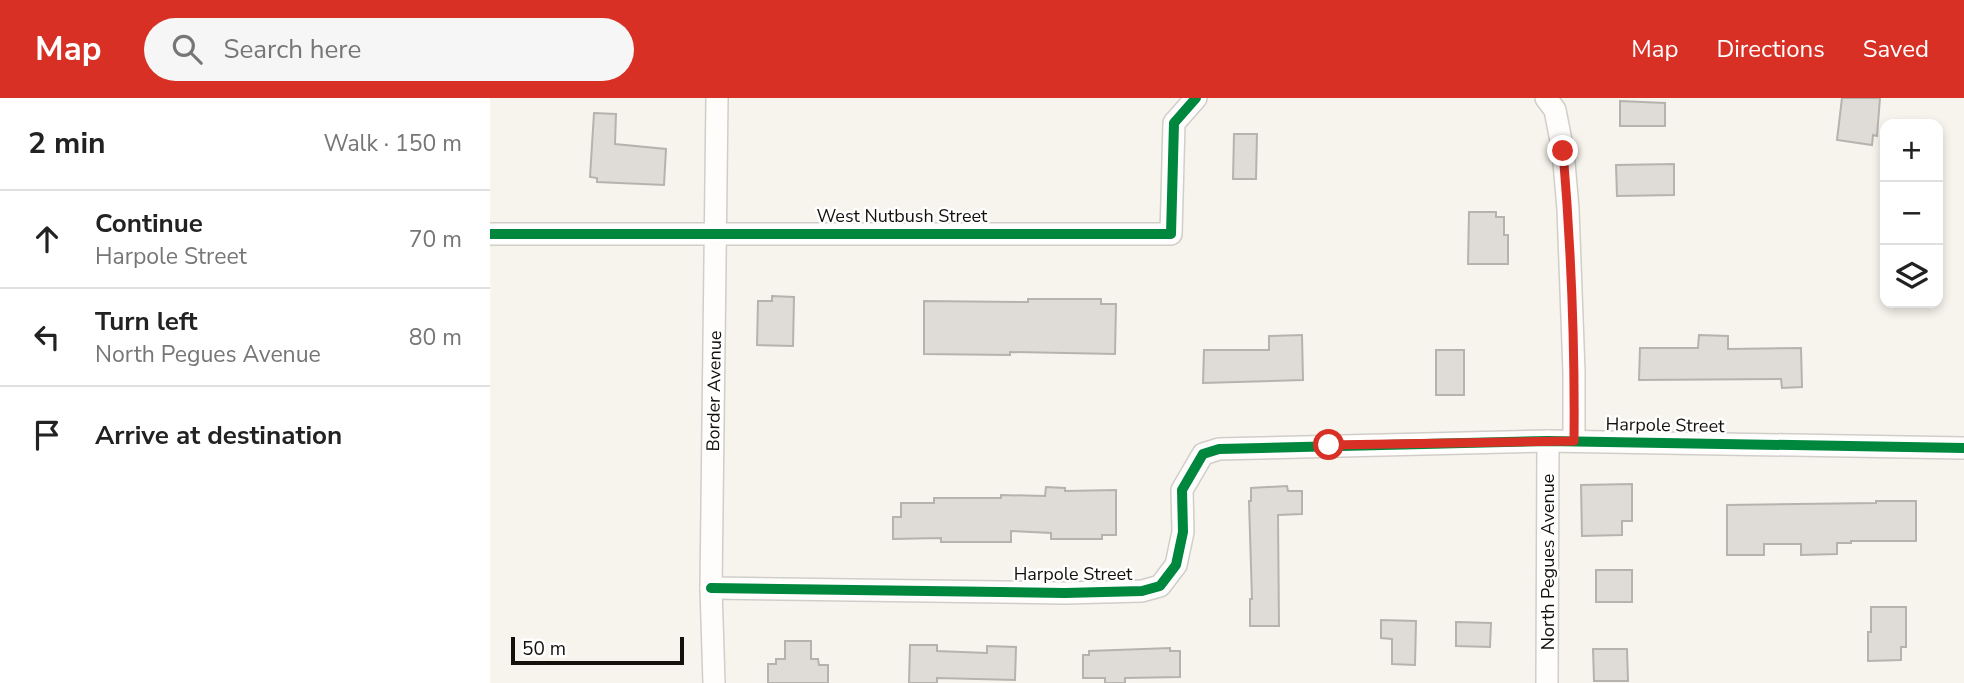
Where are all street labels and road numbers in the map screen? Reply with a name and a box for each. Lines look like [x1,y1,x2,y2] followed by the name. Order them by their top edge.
[817,204,988,228] street label: West Nutbush Street
[701,330,727,452] street label: Border Avenue
[1605,412,1725,438] street label: Harpole Street
[1536,474,1560,650] street label: North Pegues Avenue
[1014,562,1133,586] street label: Harpole Street

